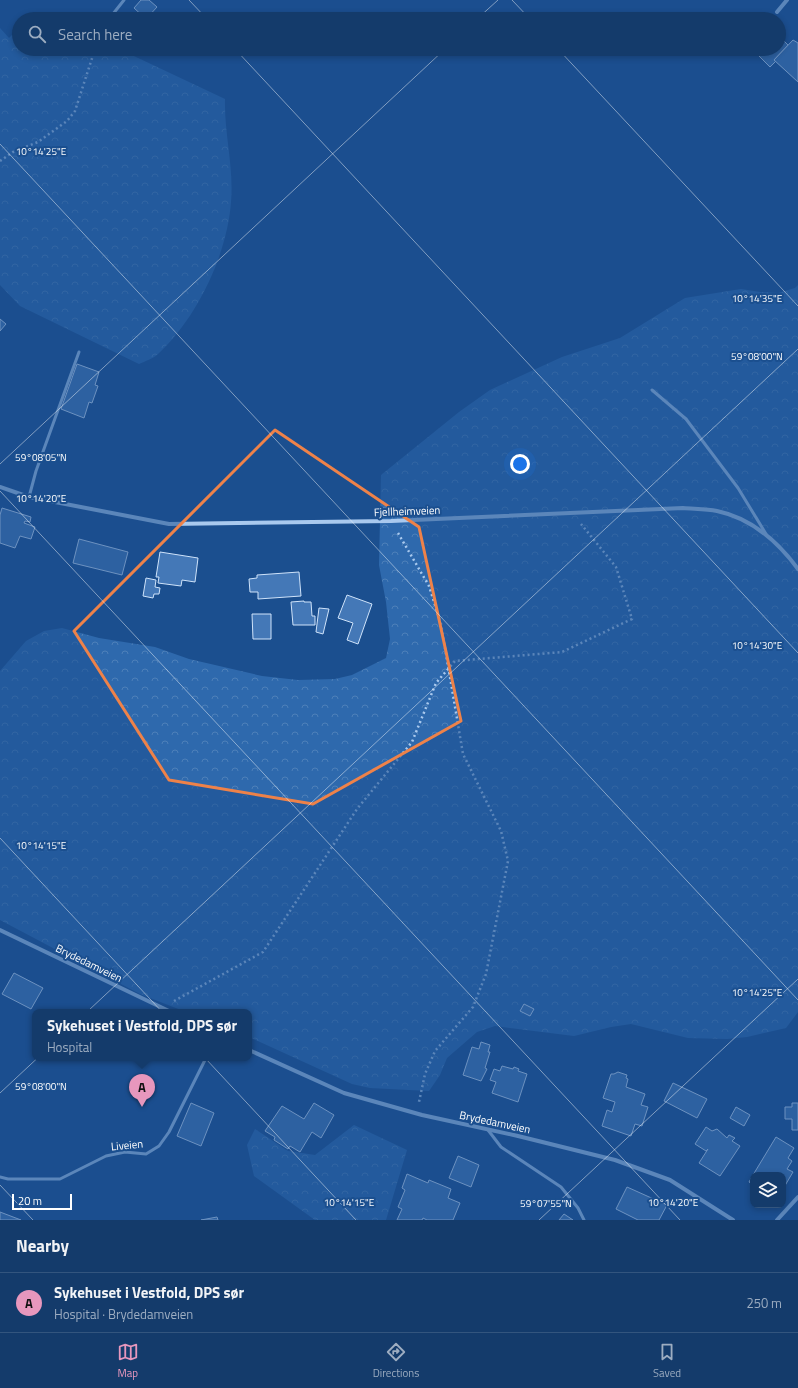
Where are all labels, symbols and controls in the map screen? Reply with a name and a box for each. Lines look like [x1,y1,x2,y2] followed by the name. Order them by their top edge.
[12,12,786,56] search box
[26,23,48,45] icon: search
[58,23,132,46] text: Search here
[16,144,67,159] text: 10°14'25"E
[732,291,783,306] text: 10°14'35"E
[731,349,783,364] text: 59°08'00"N
[15,450,67,465] text: 59°08'05"N
[510,454,530,474] your location
[16,491,67,506] text: 10°14'20"E
[374,502,441,520] street label: Fjellheimveien
[732,638,783,653] text: 10°14'30"E
[16,838,67,853] text: 10°14'15"E
[53,940,125,986] street label: Brydedamveien
[732,985,783,1000] text: 10°14'25"E
[32,1009,252,1061] popup
[47,1014,237,1037] text: Sykehuset i Vestfold, DPS sør
[47,1037,92,1057] text: Hospital
[129,1074,155,1107] pin: A
[15,1079,67,1094] text: 59°08'00"N
[458,1107,532,1137] street label: Brydedamveien
[110,1136,144,1154] street label: Liveien
[750,1172,786,1208] map controls
[750,1172,786,1208] button: layers
[12,1192,72,1211] scale bar
[18,1193,42,1209] text: 20 m
[324,1195,375,1210] text: 10°14'15"E
[648,1195,699,1210] text: 10°14'20"E
[520,1196,572,1211] text: 59°07'55"N
[16,1233,69,1259] text: Nearby
[54,1281,244,1304] text: Sykehuset i Vestfold, DPS sør
[25,1293,33,1313] text: A
[746,1293,782,1313] text: 250 m
[54,1304,193,1324] text: Hospital · Brydedamveien
[117,1341,139,1381] tab: Map
[373,1341,419,1381] tab: Directions
[653,1341,681,1381] tab: Saved

